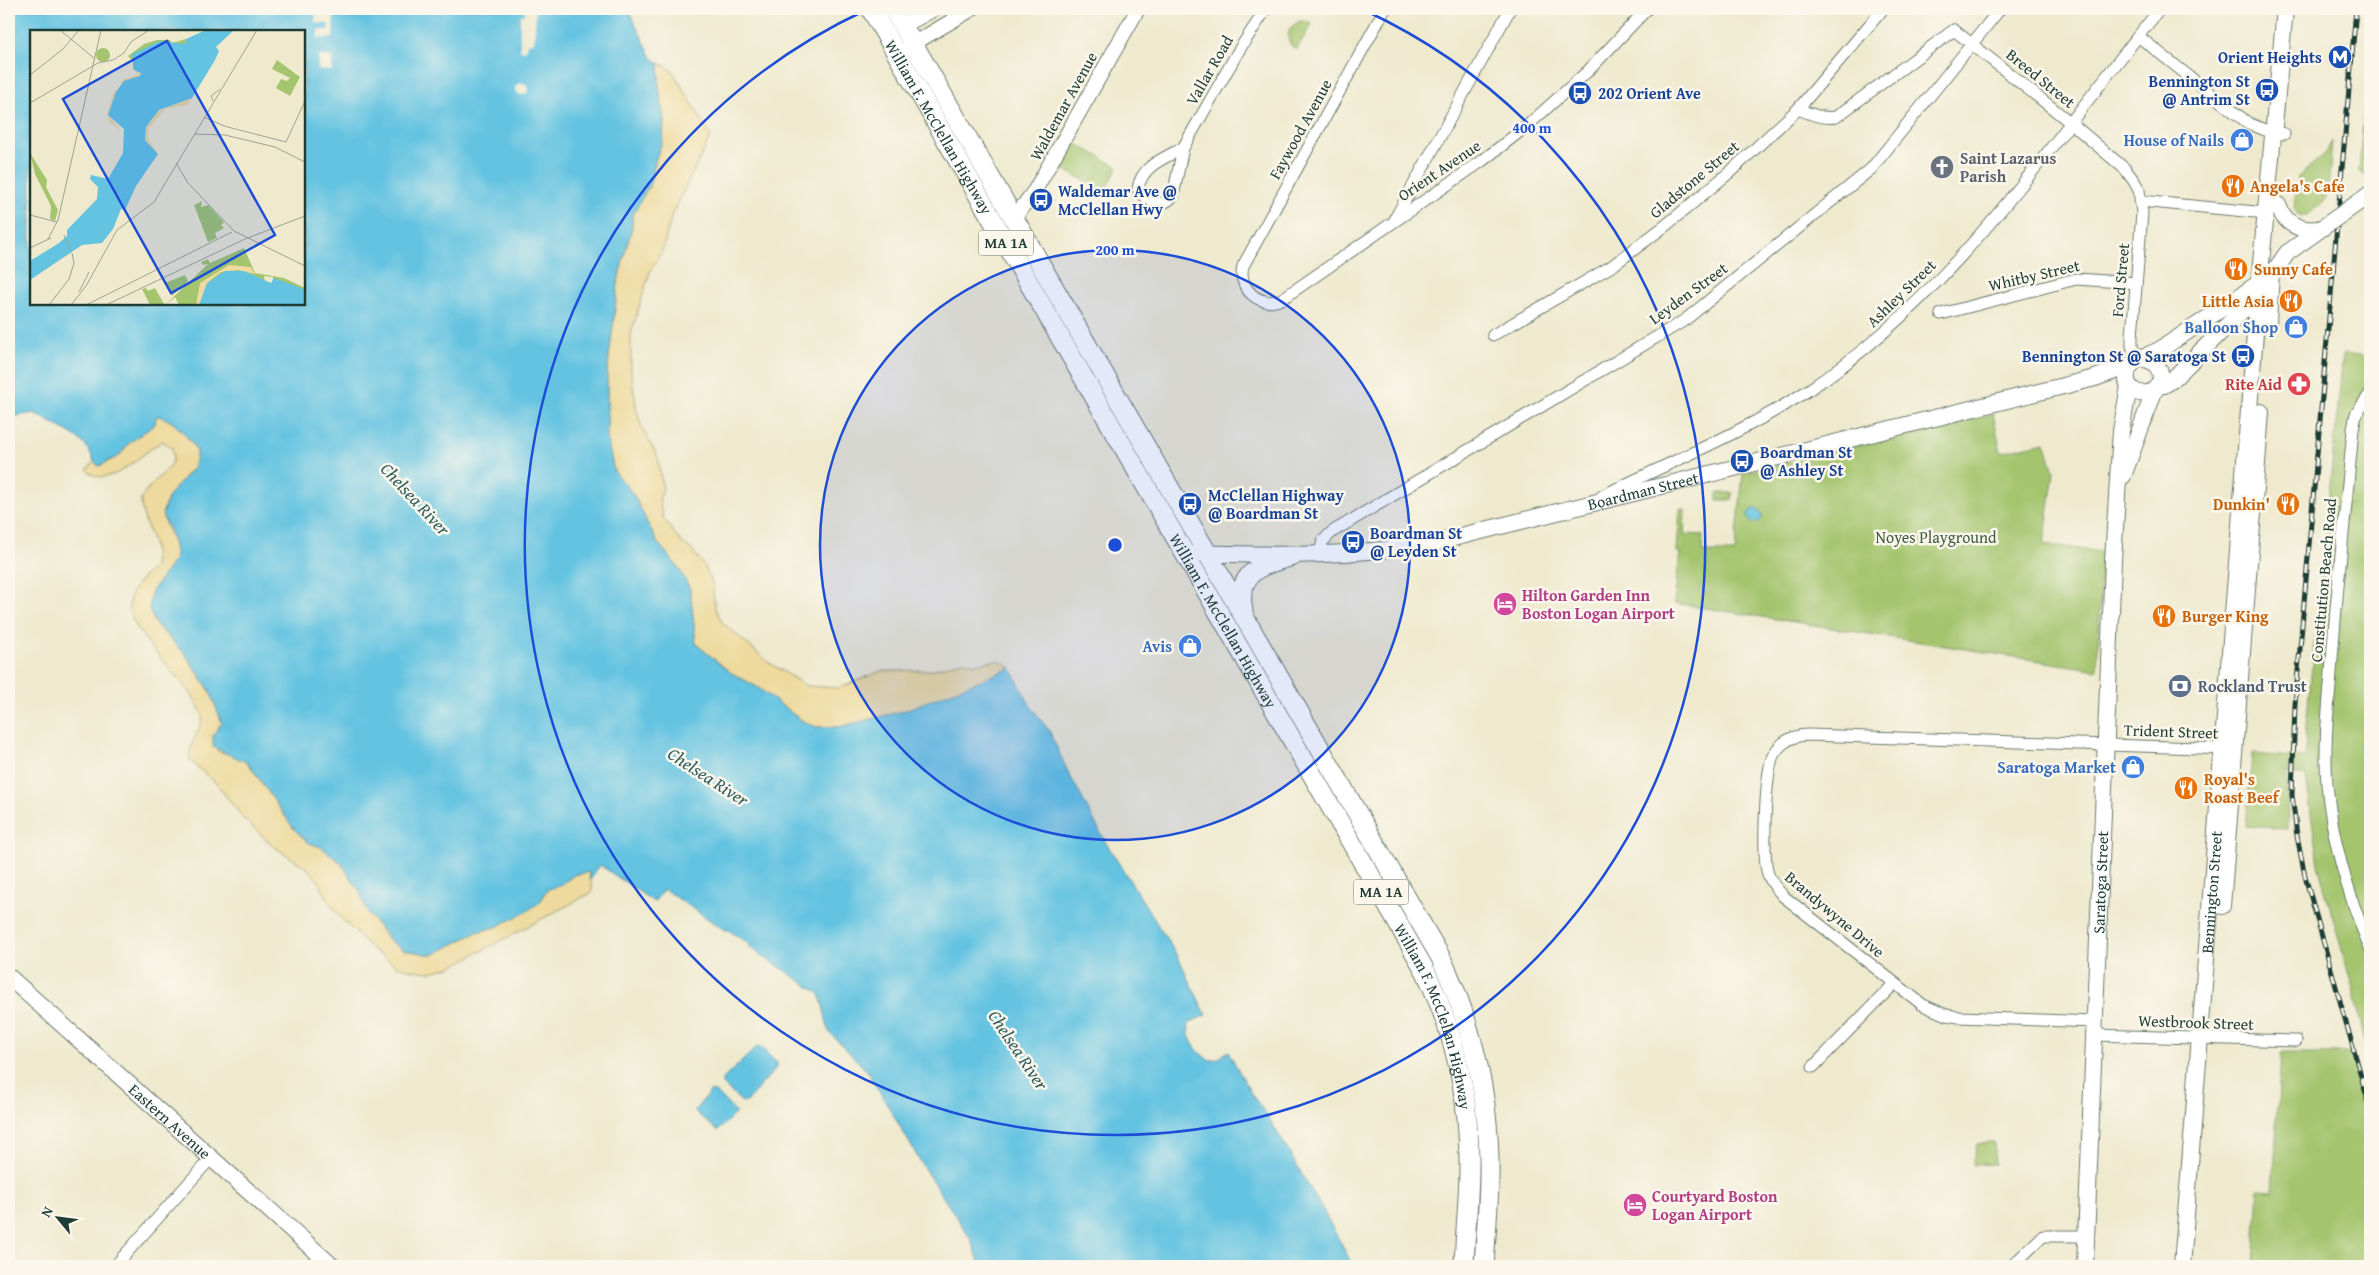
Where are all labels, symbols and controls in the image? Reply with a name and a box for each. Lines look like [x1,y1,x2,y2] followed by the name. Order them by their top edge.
[30,30,305,305] inset map
[1179,30,1239,109] street label: Vallar Road
[879,35,999,219] street label: William F. McClellan Highway
[2001,43,2081,114] street label: Breed Street
[2327,44,2353,70] metro station icon: Orient Heights
[2218,45,2322,69] place label: Orient Heights
[1023,47,1103,165] street label: Waldemar Avenue
[2149,69,2250,111] place label: Bennington St @ Antrim St
[1263,74,1337,184] street label: Faywood Avenue
[2254,77,2280,103] bus stop icon: Bennington St @ Antrim St
[1567,80,1593,106] bus stop icon: 202 Orient Ave
[1598,81,1701,105] place label: 202 Orient Ave
[1512,117,1552,138] text: 400 m
[2229,127,2255,153] shop icon: House of Nails
[2124,128,2224,152] place label: House of Nails
[1393,133,1485,207] street label: Orient Avenue
[1644,134,1744,224] street label: Gladstone Street
[1960,146,2056,188] place label: Saint Lazarus Parish
[1929,154,1955,180] church icon: Saint Lazarus Parish
[2220,173,2246,199] restaurant icon: Angela's Cafe
[2250,174,2345,198] place label: Angela's Cafe
[1058,179,1177,221] place label: Waldemar Ave @ McClellan Hwy
[1028,187,1054,213] bus stop icon: Waldemar Ave @ McClellan Hwy
[978,230,1034,256] road number: MA 1A
[1095,239,1135,260] text: 200 m
[2105,242,2135,318] street label: Ford Street
[1861,253,1942,333] street label: Ashley Street
[1986,253,2082,297] street label: Whitby Street
[1644,256,1733,330] street label: Leyden Street
[2223,256,2249,282] restaurant icon: Sunny Cafe
[2254,257,2333,281] place label: Sunny Cafe
[2278,288,2304,314] restaurant icon: Little Asia
[2202,289,2275,313] place label: Little Asia
[2283,314,2309,340] shop icon: Balloon Shop
[2185,315,2278,339] place label: Balloon Shop
[2230,343,2256,369] bus stop icon: Bennington St @ Saratoga St
[2022,344,2226,368] place label: Bennington St @ Saratoga St
[2286,371,2312,397] pharmacy icon: Rite Aid
[2225,372,2283,396] place label: Rite Aid
[1760,440,1852,482] place label: Boardman St @ Ashley St
[1729,448,1755,474] bus stop icon: Boardman St @ Ashley St
[374,456,457,542] water label: Chelsea River
[1585,465,1701,516] street label: Boardman Street
[1208,483,1345,525] place label: McClellan Highway @ Boardman St
[1177,491,1203,517] bus stop icon: McClellan Highway @ Boardman St
[2275,491,2301,517] restaurant icon: Dunkin'
[2213,492,2270,516] place label: Dunkin'
[2304,497,2342,663] street label: Constitution Beach Road
[1370,521,1462,563] place label: Boardman St @ Leyden St
[1876,525,1997,549] park label: Noyes Playground
[1164,529,1283,713] street label: William F. McClellan Highway
[1340,529,1366,555] bus stop icon: Boardman St @ Leyden St
[1106,536,1124,554] centre of rings
[1522,583,1675,625] place label: Hilton Garden Inn Boston Logan Airport
[1492,591,1518,617] hotel icon: Hilton Garden Inn Boston Logan Airport
[2151,603,2177,629] restaurant icon: Burger King
[2182,604,2269,628] place label: Burger King
[1177,633,1203,659] shop icon: Avis
[1143,634,1172,658] place label: Avis
[2167,673,2193,699] bank icon: Rockland Trust
[2198,674,2307,698] place label: Rockland Trust
[2123,717,2219,745] street label: Trident Street
[663,740,755,814] water label: Chelsea River
[2120,754,2146,780] shop icon: Saratoga Market
[1997,755,2116,779] place label: Saratoga Market
[2204,767,2281,809] place label: Royal's Roast Beef
[2173,775,2199,801] restaurant icon: Royal's Roast Beef
[2086,830,2114,934] street label: Saratoga Street
[2195,830,2228,954] street label: Bennington Street
[1780,865,1890,963] street label: Brandywyne Drive
[1354,880,1408,904] road number: MA 1A
[1388,919,1478,1111] street label: William F. McClellan Highway
[982,1004,1056,1096] water label: Chelsea River
[2138,1008,2255,1036] street label: Westbrook Street
[123,1078,217,1164] street label: Eastern Avenue
[1652,1184,1778,1226] place label: Courtyard Boston Logan Airport
[32,1192,82,1242] north arrow
[1622,1192,1648,1218] hotel icon: Courtyard Boston Logan Airport
[36,1202,58,1221] text: N

